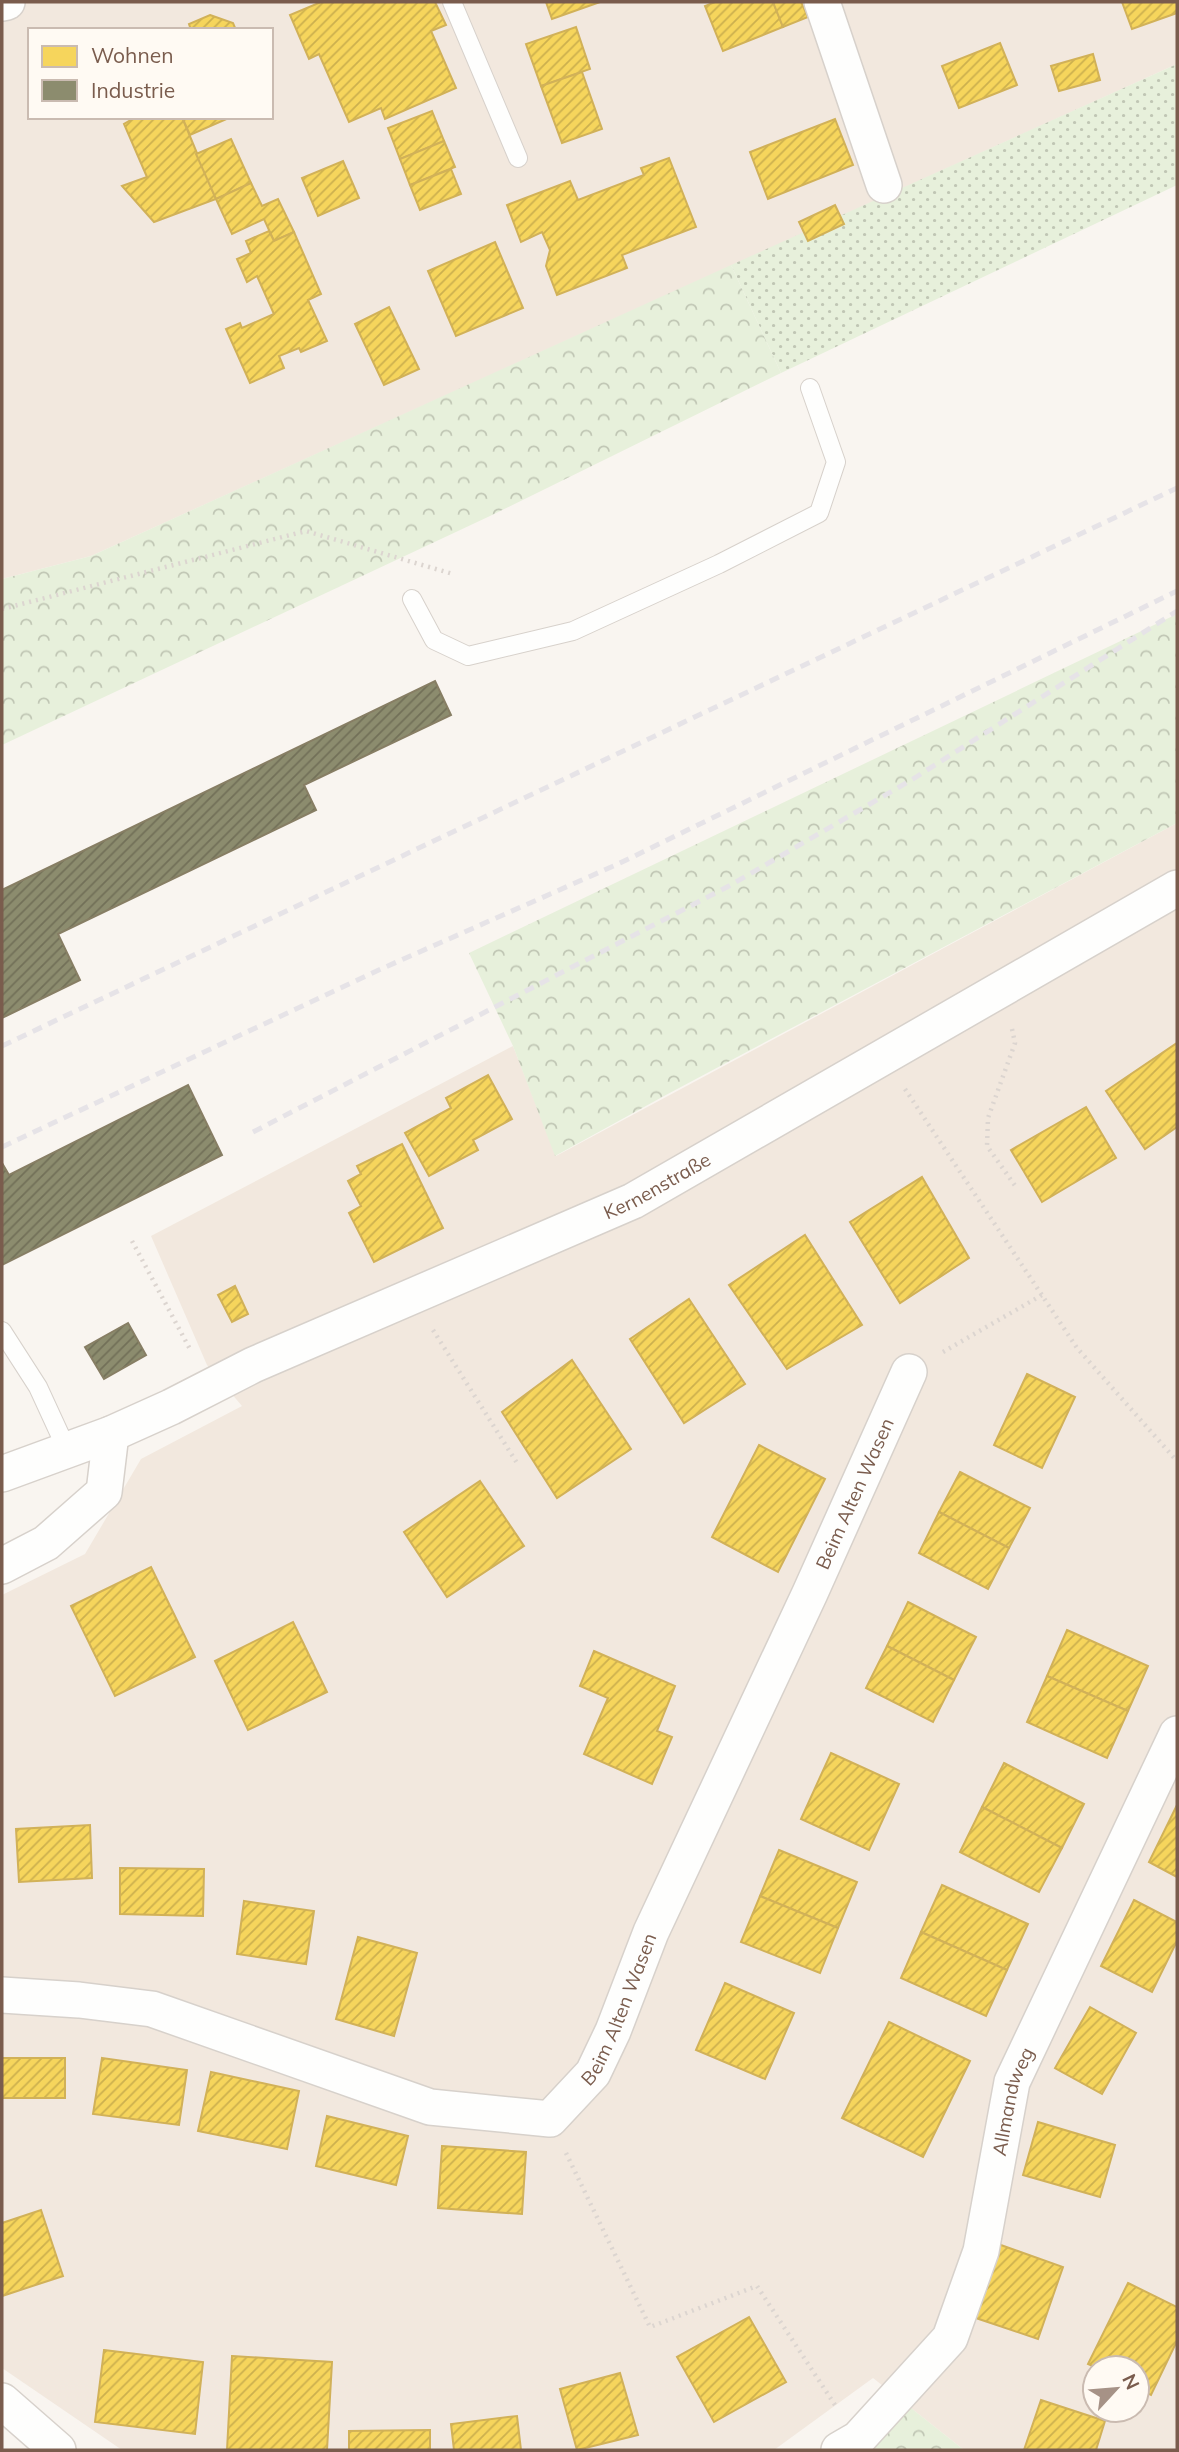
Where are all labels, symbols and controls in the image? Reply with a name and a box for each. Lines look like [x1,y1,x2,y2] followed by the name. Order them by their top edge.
[28,28,273,119] legend
[91,42,173,68] text: Wohnen
[91,77,175,103] text: Industrie
[600,1147,715,1224] street label: Kernenstraße
[810,1414,899,1573] street label: Beim Alten Wasen
[576,1930,662,2090] street label: Beim Alten Wasen
[987,2043,1039,2158] street label: Allmandweg
[1081,2354,1151,2424] north arrow
[1117,2370,1145,2393] text: N

